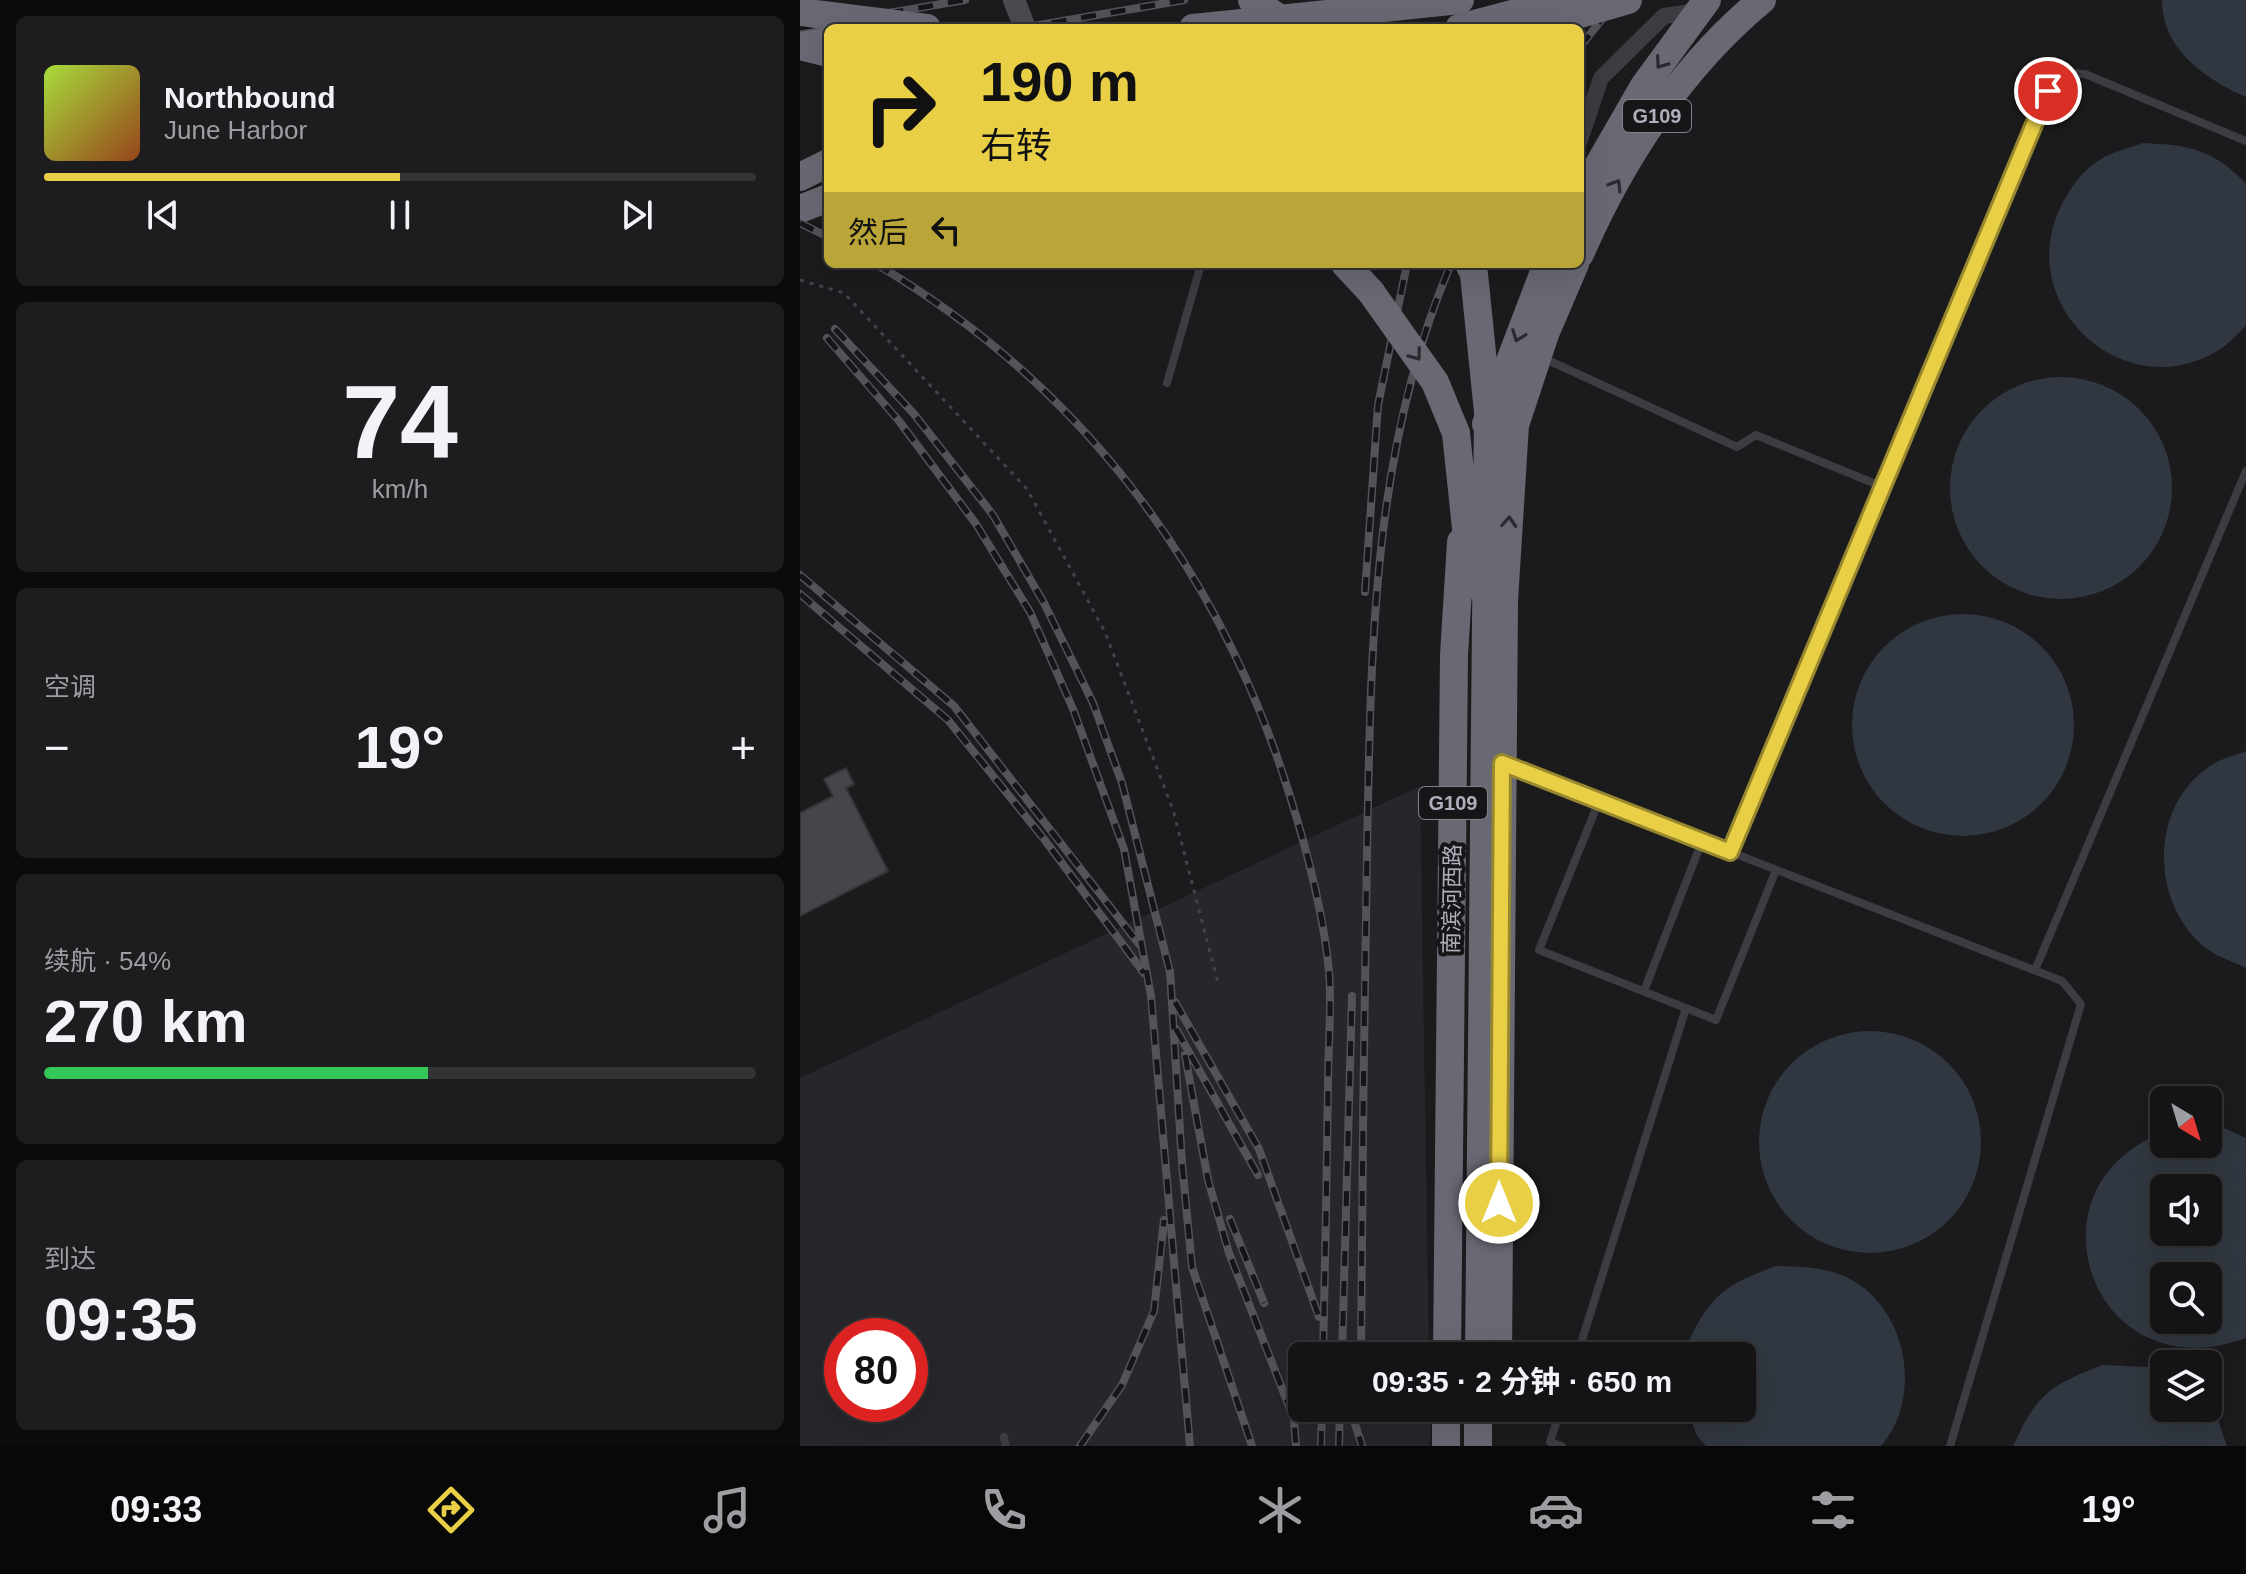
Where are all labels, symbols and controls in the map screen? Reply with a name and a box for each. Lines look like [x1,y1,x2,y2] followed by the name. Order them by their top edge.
[980,50,1139,113] text: 190 m
[1656,54,1671,68] one-way arrow
[848,56,952,160] icon: right
[2014,57,2082,125] pin
[2026,69,2070,113] icon: arrive
[164,81,336,114] text: Northbound
[1623,100,1691,132] road number: G109
[164,115,307,145] text: June Harbor
[980,125,1052,166] text: 右转
[1606,179,1622,193] one-way arrow
[141,193,185,237] icon: previous
[378,193,422,237] icon: pause
[615,193,659,237] icon: next
[924,208,968,252] icon: left
[848,216,908,249] text: 然后
[1511,328,1527,342] one-way arrow
[1406,346,1421,361] one-way arrow
[342,364,458,480] text: 74
[372,474,428,504] text: km/h
[1500,515,1517,528] one-way arrow
[44,672,96,702] text: 空调
[355,714,445,781] text: 19°
[44,723,70,772] text: −
[730,723,756,772] text: +
[1419,787,1487,819] road number: G109
[1439,844,1465,954] street label: 南滨河西路
[44,946,171,976] text: 续航 · 54%
[44,988,248,1055] text: 270 km
[2150,1086,2222,1158] north arrow
[2150,1086,2222,1422] map controls
[1457,1161,1541,1245] position arrow
[2150,1174,2222,1246] button: sound
[44,1244,96,1274] text: 到达
[2150,1262,2222,1334] button: search
[44,1286,197,1353] text: 09:35
[824,1318,928,1422] speed limit sign: 80
[2150,1350,2222,1422] button: layers
[1372,1365,1672,1398] text: 09:35 · 2 分钟 · 650 m
[423,1482,479,1538] icon: directions
[699,1482,755,1538] icon: music
[976,1482,1032,1538] icon: phone
[1252,1482,1308,1538] icon: climate
[1528,1482,1584,1538] icon: car
[1805,1482,1861,1538] icon: filters
[110,1489,202,1530] text: 09:33
[2081,1489,2136,1530] text: 19°

